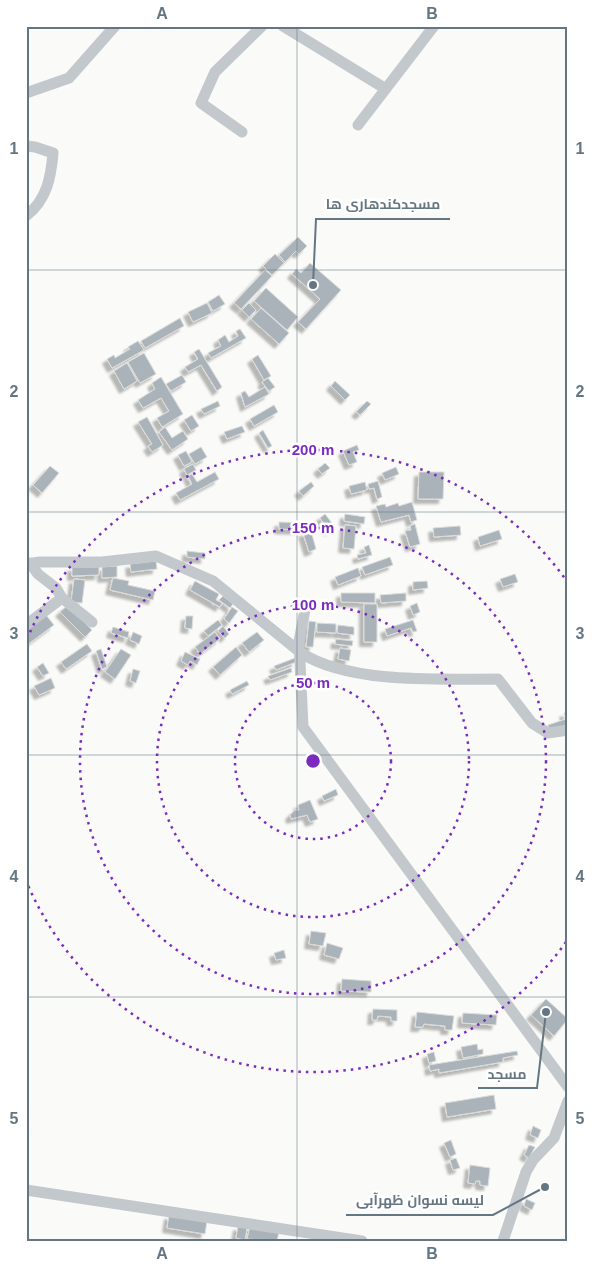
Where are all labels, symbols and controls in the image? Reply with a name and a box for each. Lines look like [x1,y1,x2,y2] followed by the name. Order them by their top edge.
[156,5,168,22] text: A
[426,5,438,22] text: B
[10,140,19,157] text: 1
[576,140,585,157] text: 1
[316,190,450,219] callout: مسجدکندهاری ها
[326,196,440,212] text: مسجدکندهاری ها
[10,383,19,400] text: 2
[576,383,585,400] text: 2
[292,441,334,458] text: 200 m
[292,519,334,536] text: 150 m
[292,596,334,613] text: 100 m
[10,625,19,642] text: 3
[576,625,585,642] text: 3
[296,674,330,691] text: 50 m
[304,752,322,770] centre of rings
[10,868,19,885] text: 4
[576,868,585,885] text: 4
[478,1059,537,1088] callout: مسجد
[488,1066,526,1082] text: مسجد
[10,1110,19,1127] text: 5
[576,1110,585,1127] text: 5
[346,1186,493,1215] callout: لیسه نسوان ظهرآبی
[356,1192,484,1209] text: لیسه نسوان ظهرآبی
[156,1245,168,1262] text: A
[426,1245,438,1262] text: B

